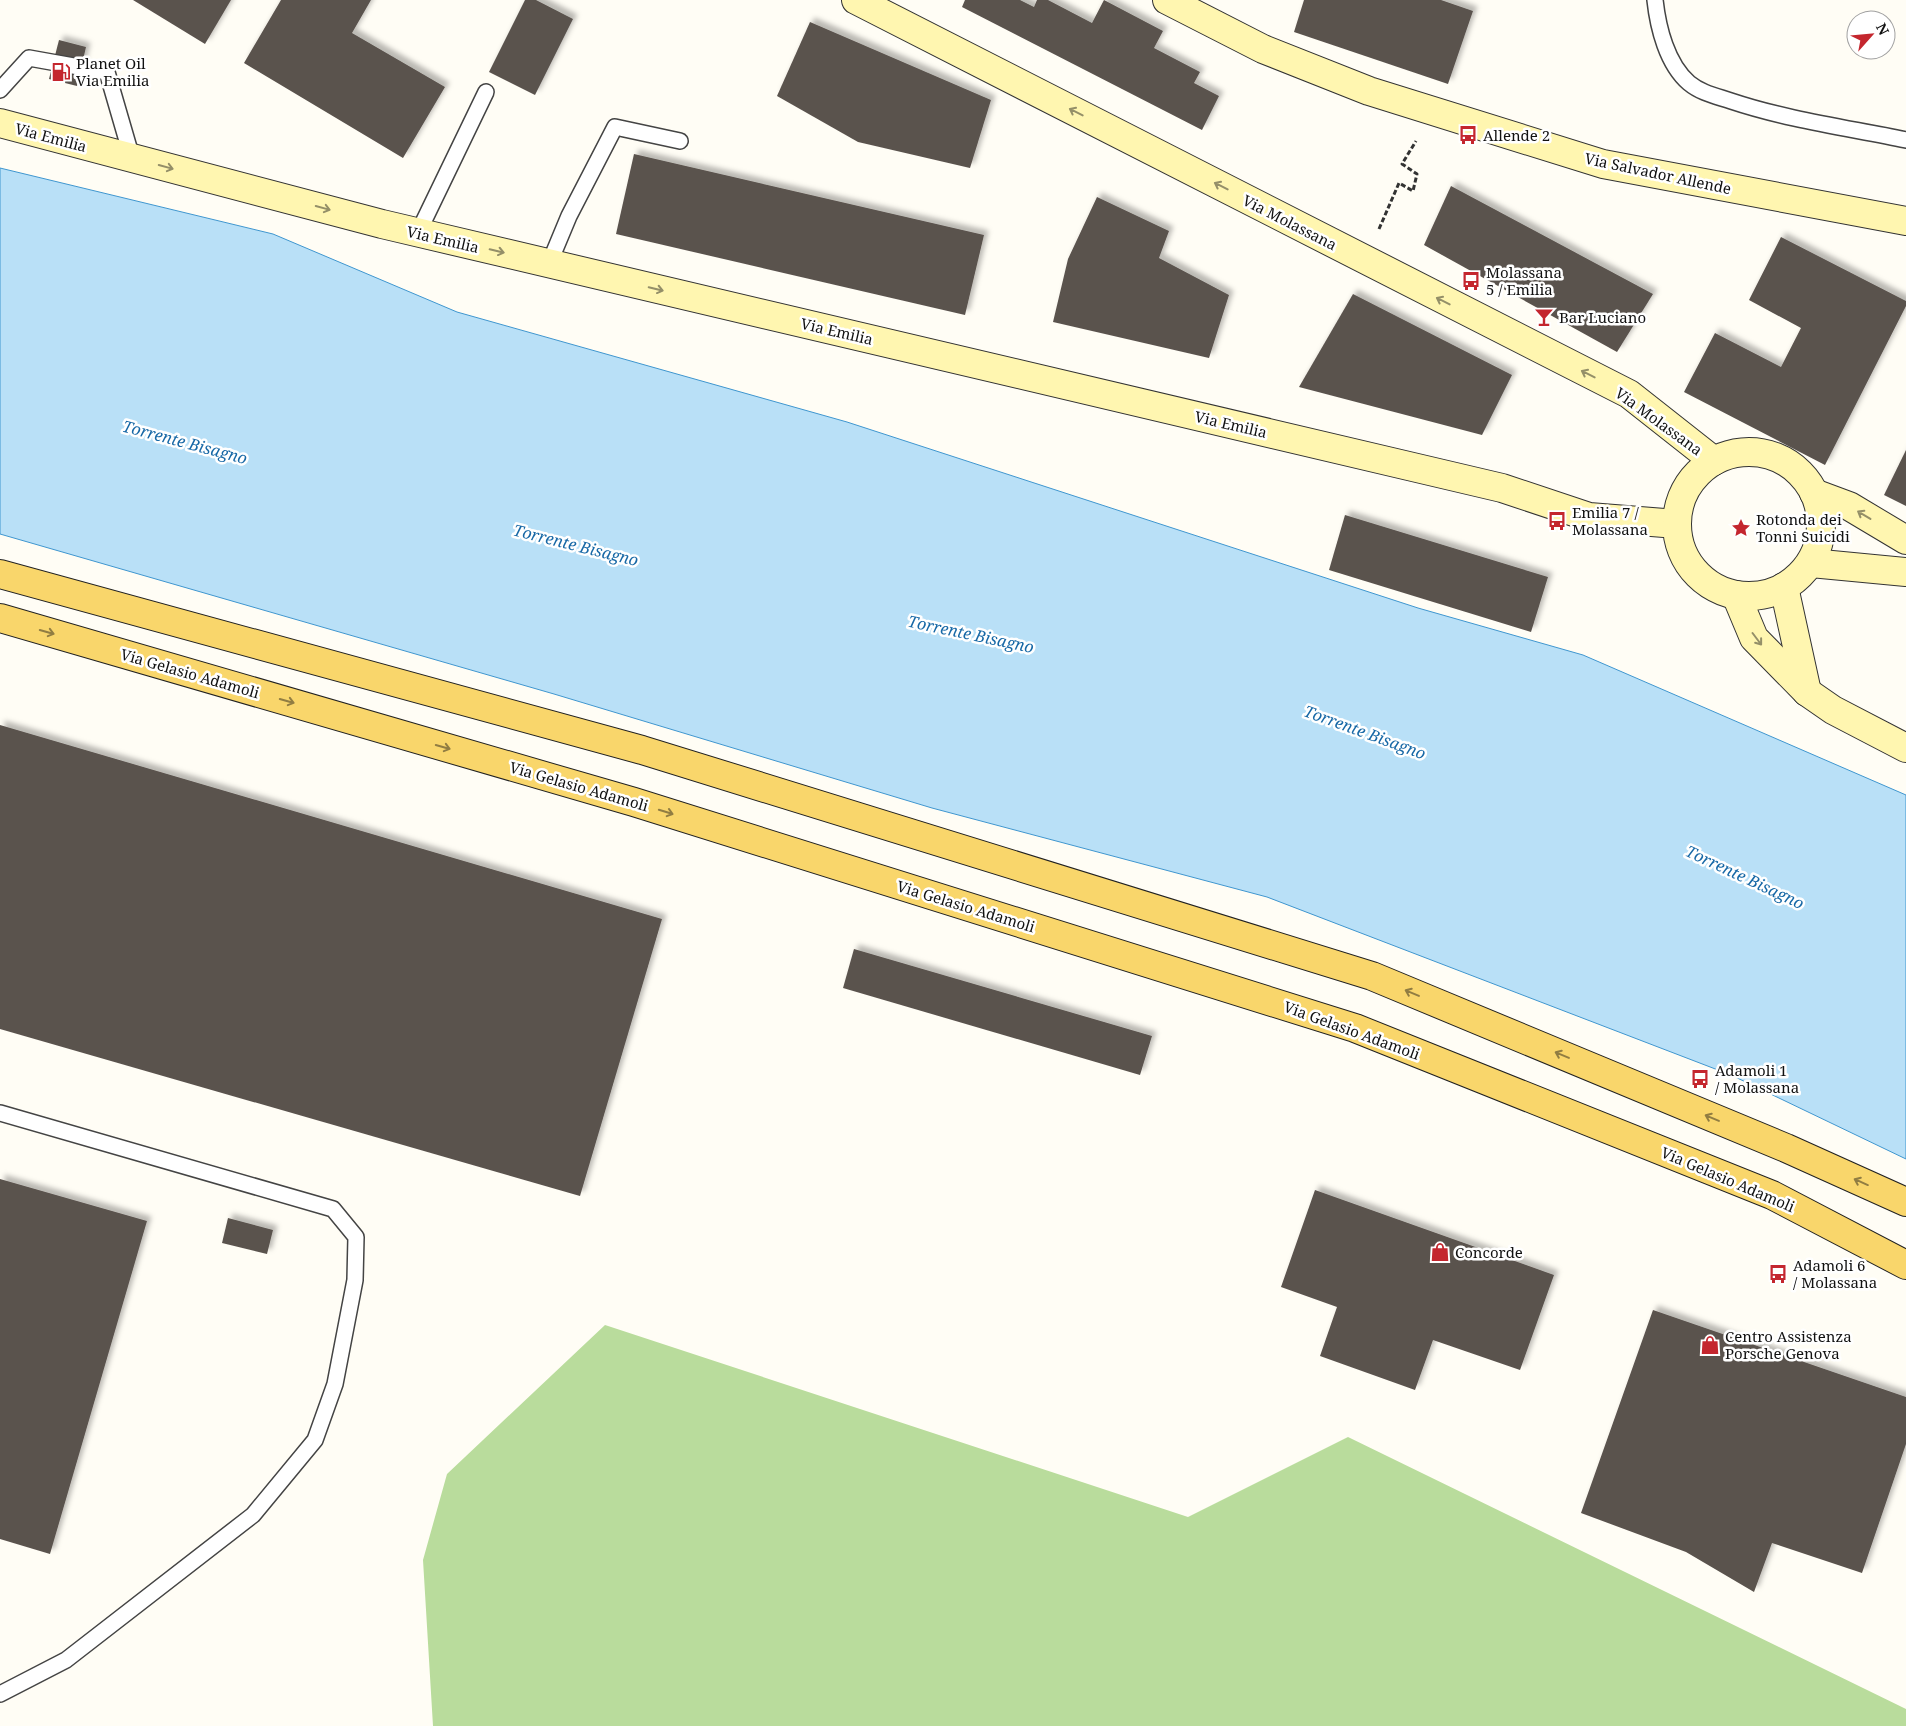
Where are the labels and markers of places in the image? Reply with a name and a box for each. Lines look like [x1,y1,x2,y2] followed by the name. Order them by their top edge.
[76,53,150,90] place label: Planet Oil Via Emilia
[50,61,72,83] fuel station icon: Planet Oil Via Emilia
[1457,124,1479,146] bus stop icon: Allende 2
[1483,125,1550,145] place label: Allende 2
[1486,262,1562,299] place label: Molassana 5 / Emilia
[1460,270,1482,292] bus stop icon: Molassana 5 / Emilia
[1533,306,1555,328] bar icon: Bar Luciano
[1559,307,1646,327] place label: Bar Luciano
[1572,502,1648,539] place label: Emilia 7 / Molassana
[1756,509,1850,546] place label: Rotonda dei Tonni Suicidi
[1546,510,1568,532] bus stop icon: Emilia 7 / Molassana
[1730,517,1752,539] place icon: Rotonda dei Tonni Suicidi
[1715,1060,1799,1097] place label: Adamoli 1 / Molassana
[1689,1068,1711,1090] bus stop icon: Adamoli 1 / Molassana
[1429,1241,1451,1263] shop icon: Concorde
[1455,1242,1523,1262] place label: Concorde
[1793,1255,1877,1292] place label: Adamoli 6 / Molassana
[1767,1263,1789,1285] bus stop icon: Adamoli 6 / Molassana
[1725,1326,1852,1363] place label: Centro Assistenza Porsche Genova
[1699,1334,1721,1356] shop icon: Centro Assistenza Porsche Genova

